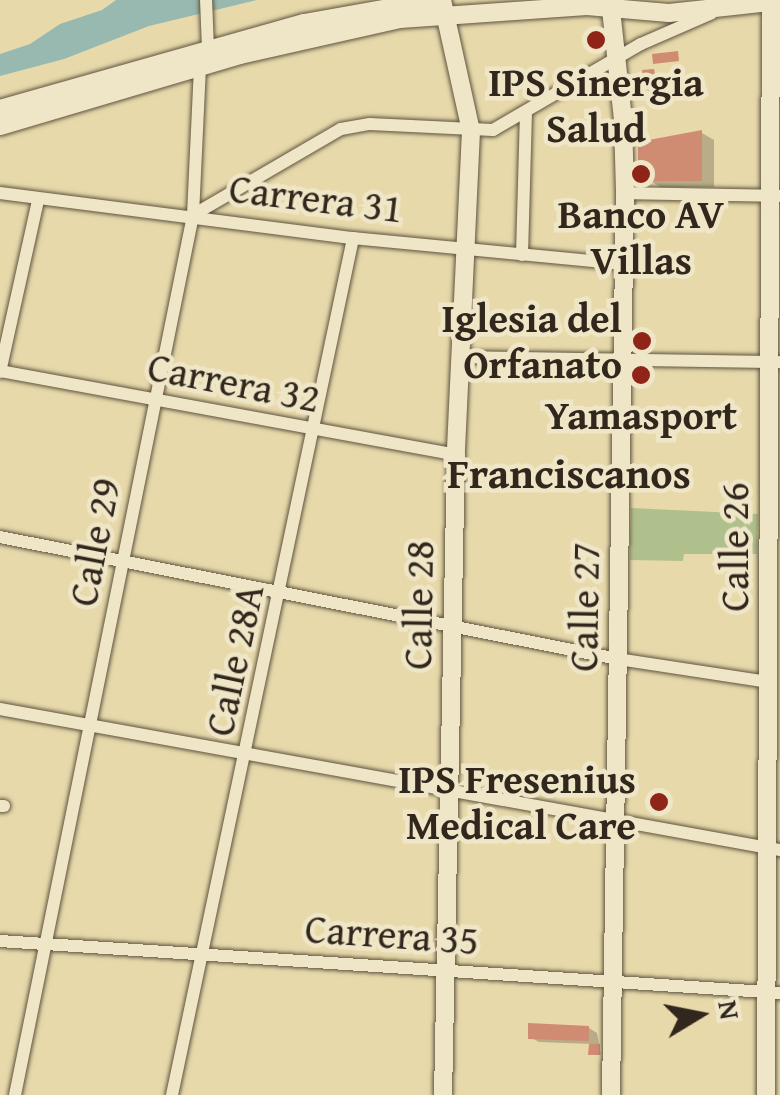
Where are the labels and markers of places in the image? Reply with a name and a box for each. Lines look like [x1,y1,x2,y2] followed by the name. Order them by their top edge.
[583,27,609,53] marker: IPS Sinergia Salud
[488,58,704,152] place label: IPS Sinergia Salud
[630,163,652,185] marker: Banco AV Villas
[558,190,724,284] place label: Banco AV Villas
[441,294,622,388] place label: Iglesia del Orfanato
[631,330,653,352] marker: Iglesia del Orfanato
[630,364,652,386] marker: Yamasport
[545,391,737,439] place label: Yamasport
[398,755,636,849] place label: IPS Fresenius Medical Care
[646,789,672,815] marker: IPS Fresenius Medical Care

